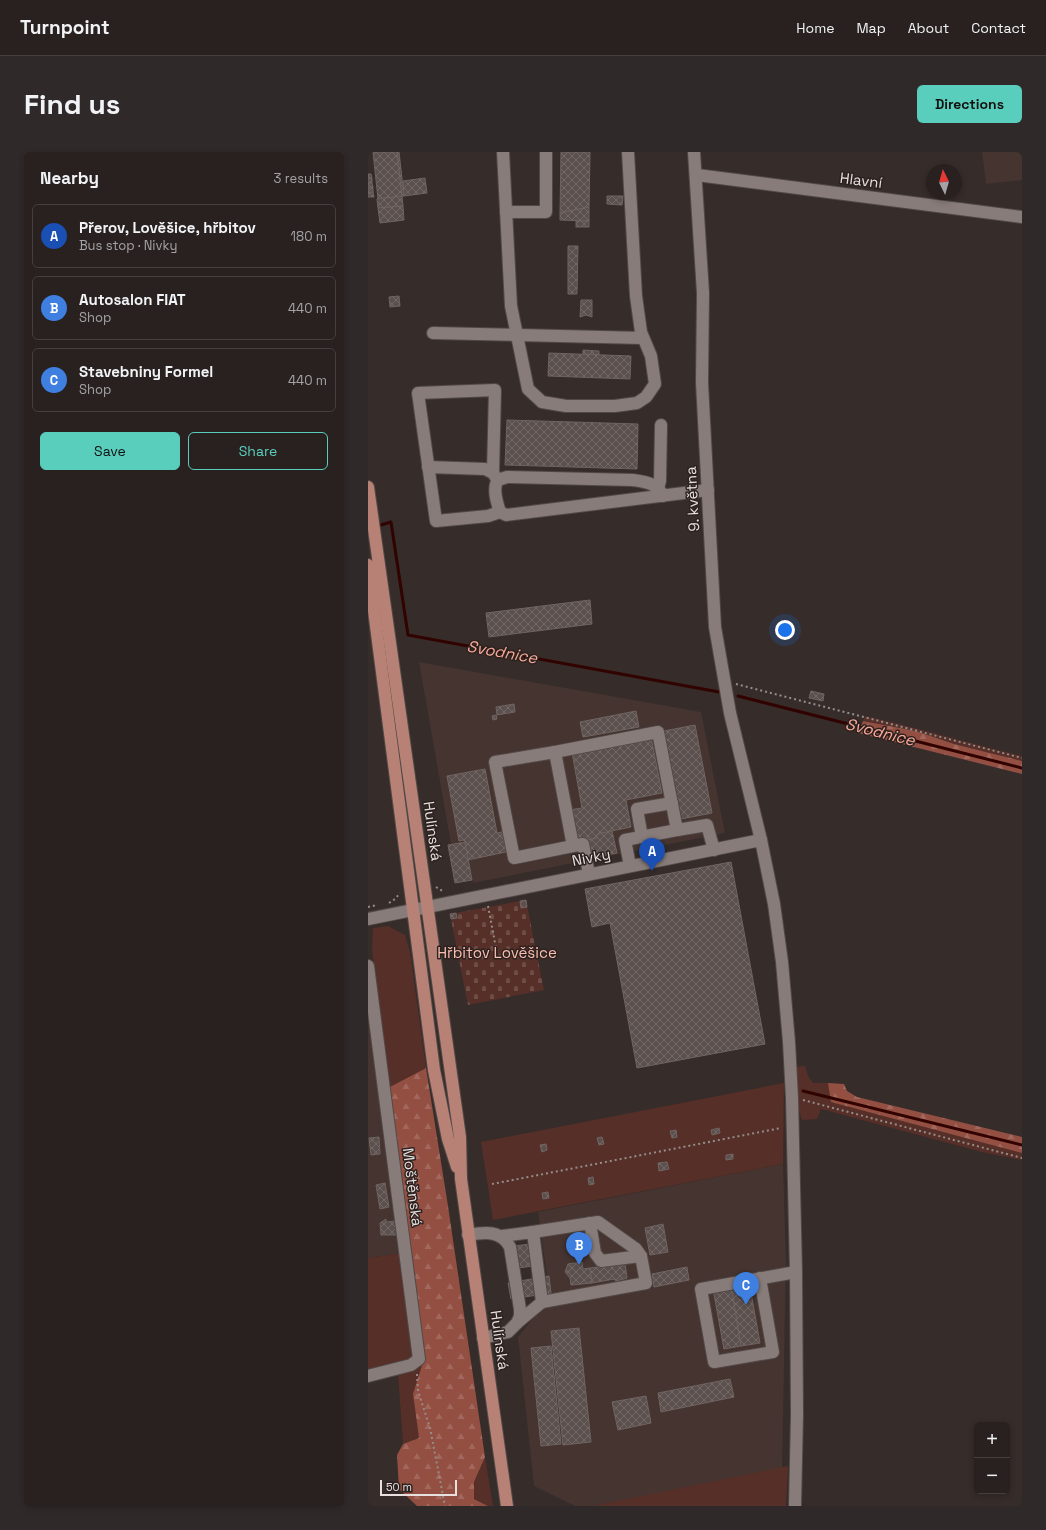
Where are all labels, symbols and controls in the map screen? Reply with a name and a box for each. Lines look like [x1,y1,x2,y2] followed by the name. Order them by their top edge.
[20,15,110,40] text: Turnpoint
[796,19,834,37] text: Home
[856,19,886,37] text: Map
[908,19,949,37] text: About
[971,19,1026,37] text: Contact
[917,85,1022,123] button: Directions
[24,86,121,122] text: Find us
[926,164,962,200] north arrow
[40,167,99,189] text: Nearby
[839,168,884,192] street label: Hlavní
[274,170,328,187] text: 3 results
[79,218,256,237] text: Přerov, Lověšice, hřbitov
[50,228,58,245] text: A
[291,228,327,245] text: 180 m
[79,237,177,254] text: Bus stop · Nivky
[79,290,186,309] text: Autosalon FIAT
[50,300,58,317] text: B
[288,300,327,317] text: 440 m
[79,309,111,326] text: Shop
[79,362,213,381] text: Stavebniny Formel
[50,372,58,389] text: C
[288,372,327,389] text: 440 m
[79,381,111,398] text: Shop
[40,432,180,470] button: Save
[188,432,328,470] button: Share
[681,465,703,532] street label: 9. května
[775,620,795,640] your location
[465,635,539,669] water label: Svodnice
[843,713,918,751] water label: Svodnice
[419,800,447,862] street label: Hulínská
[639,838,665,871] pin: A
[570,844,612,870] street label: Nivky
[437,943,557,962] park label: Hřbitov Lověšice
[399,1147,427,1228] street label: Moštěnská
[566,1232,592,1265] pin: B
[733,1272,759,1305] pin: C
[486,1309,514,1371] street label: Hulínská
[974,1422,1010,1494] map controls
[974,1422,1010,1458] button: +
[974,1458,1010,1494] button: −
[380,1478,457,1497] scale bar
[386,1480,412,1494] text: 50 m

